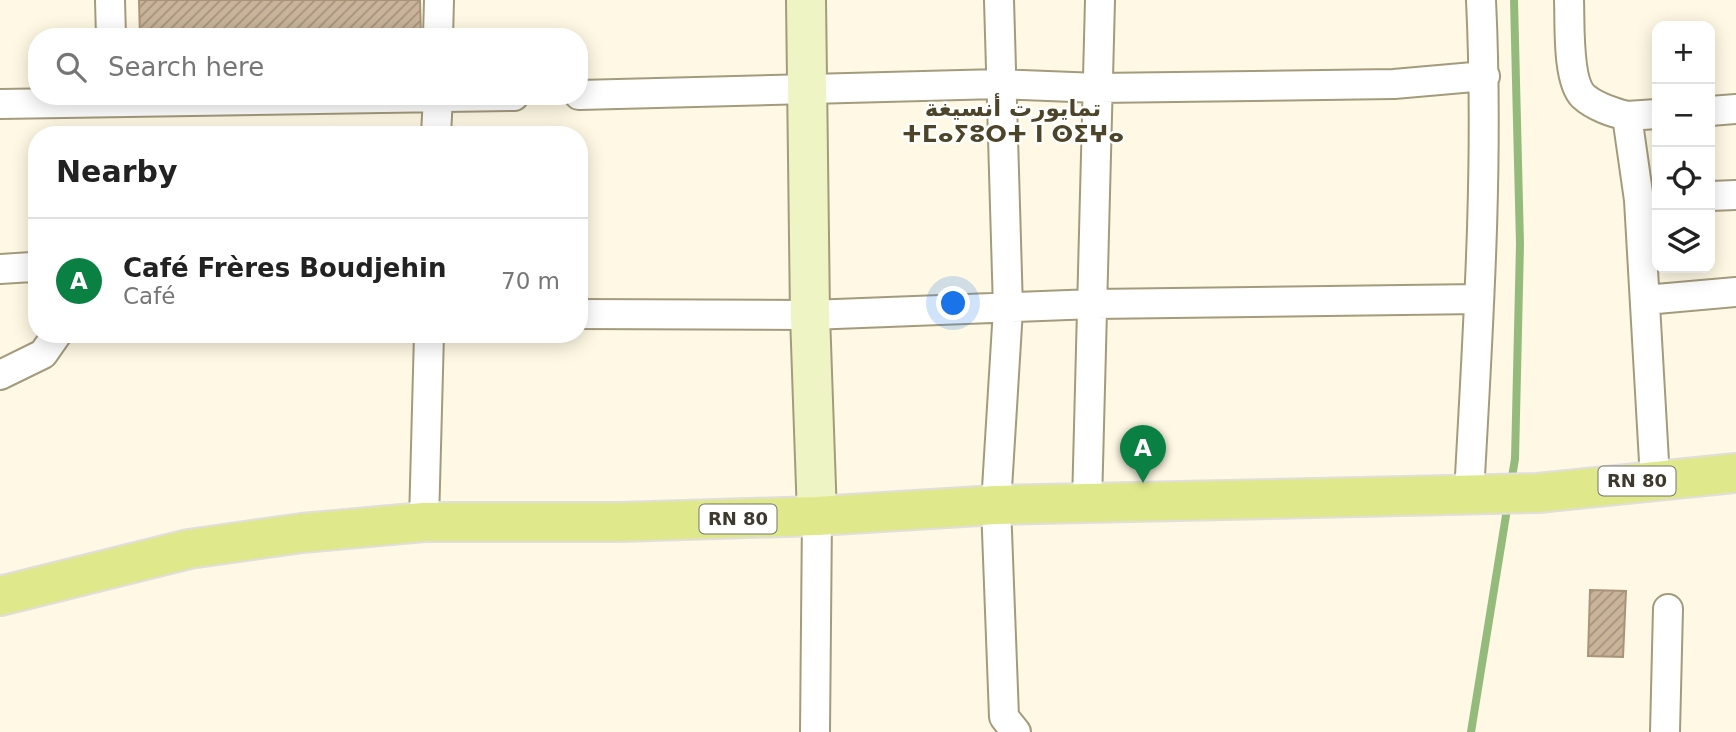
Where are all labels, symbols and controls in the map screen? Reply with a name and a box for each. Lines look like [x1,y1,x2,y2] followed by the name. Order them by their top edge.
[1652,21,1715,273] map controls
[1652,21,1715,84] button: +
[28,28,588,105] search box
[52,48,90,86] icon: search
[108,52,264,82] text: Search here
[1652,84,1715,147] button: −
[902,92,1124,147] district label: تمايورت أنسيغة ⵜⵎⴰⵢⵓⵔⵜ ⵏ ⵙⵉⵖⴰ
[1652,147,1715,210] button: locate
[56,154,178,189] text: Nearby
[1652,210,1715,273] button: layers
[123,253,446,283] text: Café Frères Boudjehin
[70,268,88,294] text: A
[501,268,560,294] text: 70 m
[123,283,175,309] text: Café
[936,286,970,320] your location
[1120,425,1166,483] pin: A
[1598,466,1676,495] road number: RN 80
[700,504,776,534] road number: RN 80

